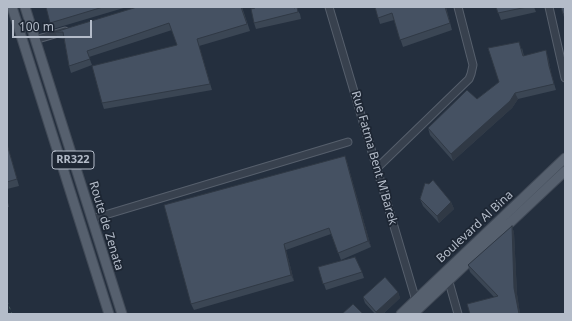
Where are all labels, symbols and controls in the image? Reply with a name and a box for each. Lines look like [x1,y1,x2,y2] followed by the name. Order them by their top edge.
[14,12,94,38] scale bar
[19,18,54,35] text: 100 m
[348,89,400,227] street label: Rue Fatma Bent M'Barek
[52,151,94,169] road number: RR322
[86,180,126,272] street label: Route de Zenata
[434,188,516,266] street label: Boulevard Al Bina

